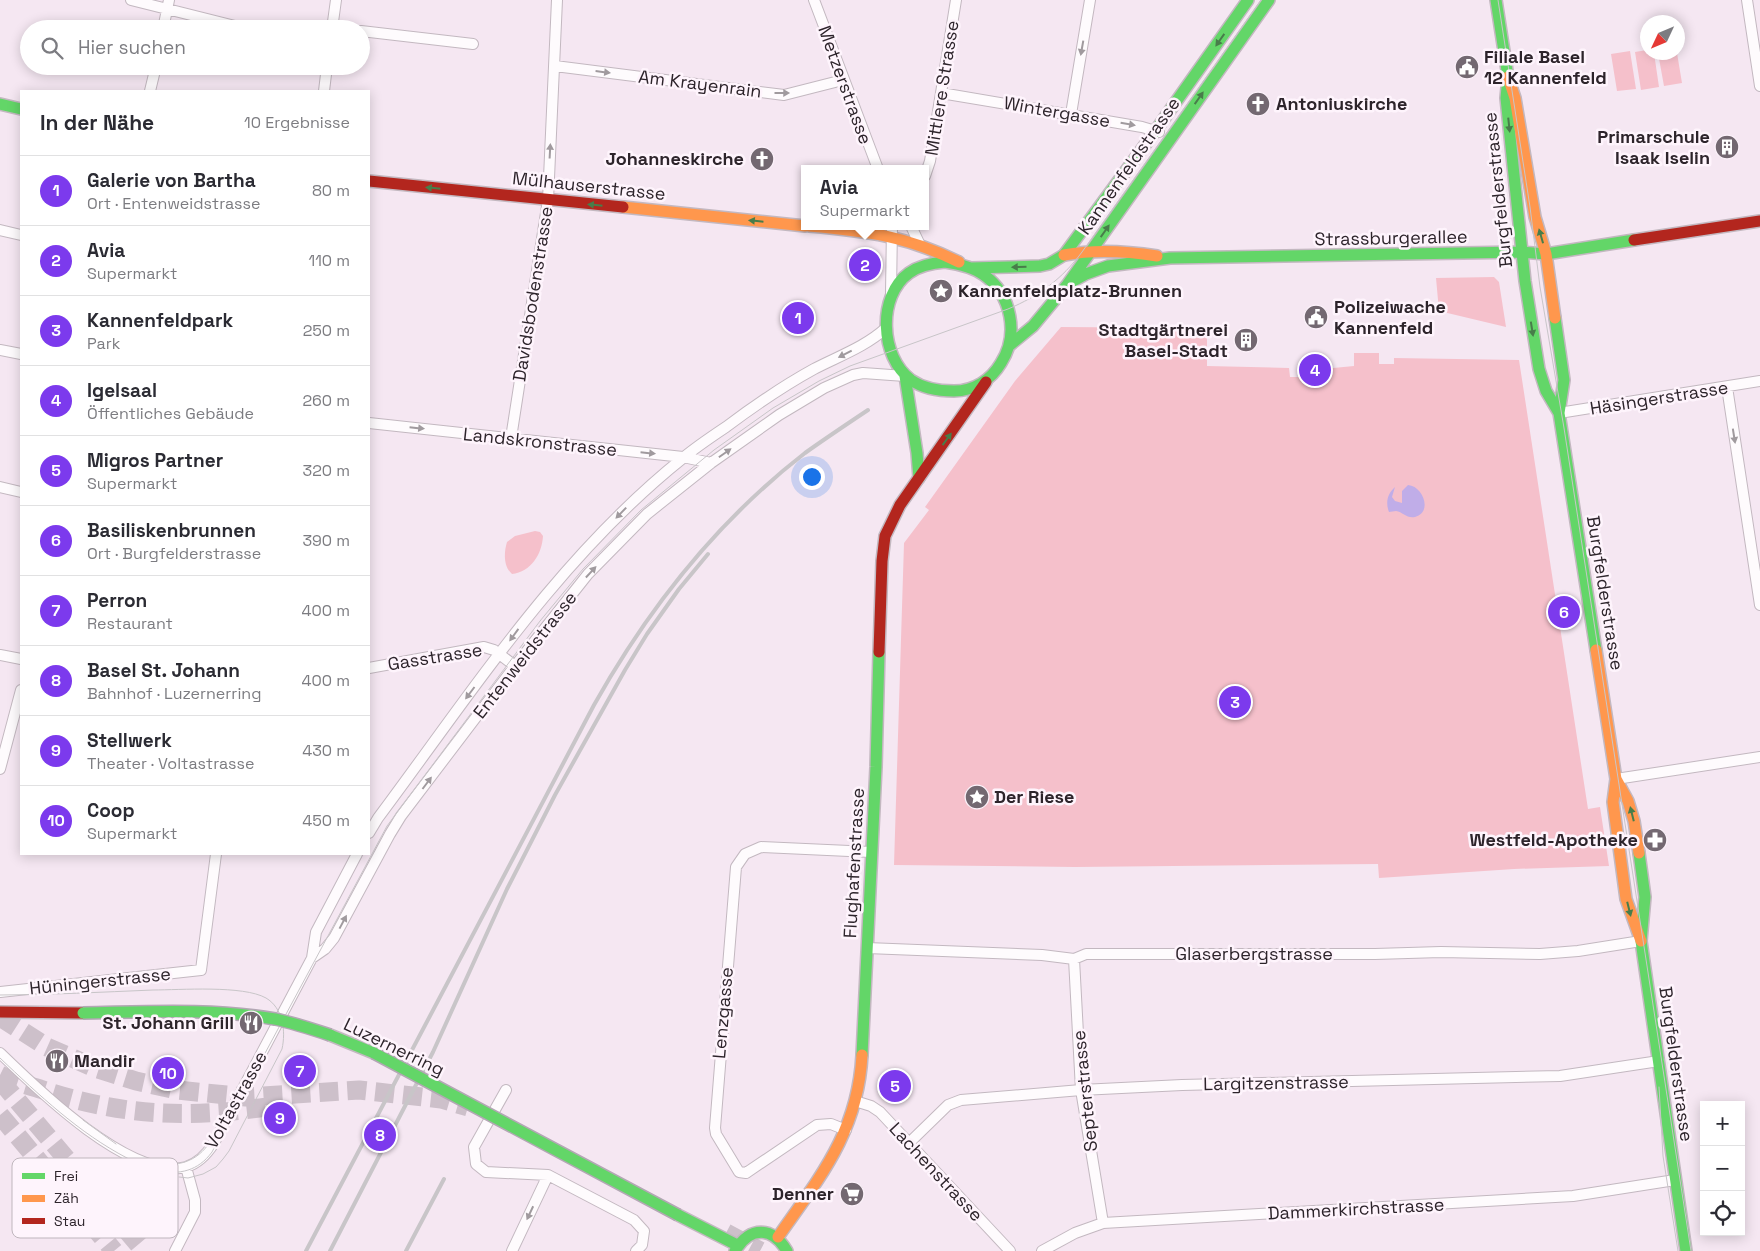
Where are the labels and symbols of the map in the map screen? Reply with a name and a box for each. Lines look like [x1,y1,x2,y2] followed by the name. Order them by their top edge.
[1640,15,1685,60] north arrow
[919,19,964,157] street label: Mittlere Strasse
[813,22,878,147] street label: Metzerstrasse
[1215,33,1225,47] one-way arrow
[1077,40,1085,56] one-way arrow
[1484,45,1607,89] place label: Filiale Basel 12 Kannenfeld
[1454,54,1480,80] public building icon: Filiale Basel 12 Kannenfeld
[637,65,763,102] street label: Am Krayenrain
[595,68,611,76] one-way arrow
[774,89,790,97] one-way arrow
[1002,91,1112,132] street label: Wintergasse
[1194,91,1204,105] one-way arrow
[1245,91,1271,117] church icon: Antoniuskirche
[1072,92,1185,239] street label: Kannenfeldstrasse
[1276,92,1407,115] place label: Antoniuskirche
[1478,111,1517,269] street label: Burgfelderstrasse
[1505,118,1513,134] one-way arrow
[1120,121,1136,129] one-way arrow
[1597,125,1710,169] place label: Primarschule Isaak Iselin
[1714,134,1740,160] building icon: Primarschule Isaak Iselin
[547,143,555,159] one-way arrow
[749,146,775,172] church icon: Johanneskirche
[605,147,744,170] place label: Johanneskirche
[511,166,667,205] street label: Mülhauserstrasse
[425,184,441,192] one-way arrow
[587,201,603,209] one-way arrow
[507,205,558,383] street label: Davidsbodenstrasse
[748,217,764,225] one-way arrow
[1100,224,1110,238] one-way arrow
[1314,225,1468,250] street label: Strassburgerallee
[1536,228,1544,243] one-way arrow
[849,246,881,284] pin: 2
[1011,264,1027,272] one-way arrow
[928,278,954,304] place icon: Kannenfeldplatz-Brunnen
[958,279,1182,302] place label: Kannenfeldplatz-Brunnen
[1334,295,1446,339] place label: Polizeiwache Kannenfeld
[782,299,814,337] pin: 1
[1303,304,1329,330] public building icon: Polizeiwache Kannenfeld
[1099,318,1228,362] place label: Stadtgärtnerei Basel-Stadt
[1529,321,1537,337] one-way arrow
[1233,327,1259,353] building icon: Stadtgärtnerei Basel-Stadt
[838,350,852,358] one-way arrow
[1299,351,1331,389] pin: 4
[1588,375,1730,420] street label: Häsingerstrasse
[462,422,618,461] street label: Landskronstrasse
[410,424,426,432] one-way arrow
[1731,428,1739,444] one-way arrow
[942,433,953,446] one-way arrow
[718,448,732,458] one-way arrow
[641,450,657,458] one-way arrow
[799,464,825,490] your location
[615,507,627,519] one-way arrow
[1582,514,1629,672] street label: Burgfelderstrasse
[585,566,597,578] one-way arrow
[468,586,581,723] street label: Entenweidstrasse
[1548,593,1580,631] pin: 6
[509,628,519,642] one-way arrow
[386,638,484,675] street label: Gasstrasse
[1219,683,1251,721] pin: 3
[465,686,476,699] one-way arrow
[421,777,432,790] one-way arrow
[964,784,990,810] place icon: Der Riese
[994,785,1074,808] place label: Der Riese
[838,787,869,939] street label: Flughafenstrasse
[1628,806,1636,821] one-way arrow
[1642,827,1668,853] pharmacy icon: Westfeld-Apotheke
[1469,828,1638,851] place label: Westfeld-Apotheke
[1625,901,1633,916] one-way arrow
[339,914,347,929] one-way arrow
[1175,942,1333,965] street label: Glaserbergstrasse
[28,962,172,999] street label: Hüningerstrasse
[707,966,738,1060] street label: Lenzgasse
[1654,985,1699,1143] street label: Burgfelderstrasse
[238,1010,264,1036] restaurant icon: St. Johann Grill
[103,1011,234,1034] place label: St. Johann Grill
[340,1012,448,1081] street label: Luzernerring
[1067,1029,1102,1153] street label: Septerstrasse
[199,1047,272,1153] street label: Voltastrasse
[44,1048,70,1074] restaurant icon: Mandir
[74,1049,135,1072] place label: Mandir
[284,1052,316,1090] pin: 7
[152,1054,184,1092] pin: 10
[879,1067,911,1105] pin: 5
[1203,1070,1349,1095] street label: Largitzenstrasse
[264,1099,296,1137] pin: 9
[364,1116,396,1154] pin: 8
[885,1117,988,1226] street label: Lachenstrasse
[12,1158,178,1238] legend
[54,1167,78,1185] text: Frei
[839,1181,865,1207] supermarket icon: Denner
[772,1182,834,1205] place label: Denner
[54,1189,79,1207] text: Zäh
[1267,1192,1445,1225] street label: Dammerkirchstrasse
[526,1206,534,1220] one-way arrow
[54,1212,85,1230] text: Stau

